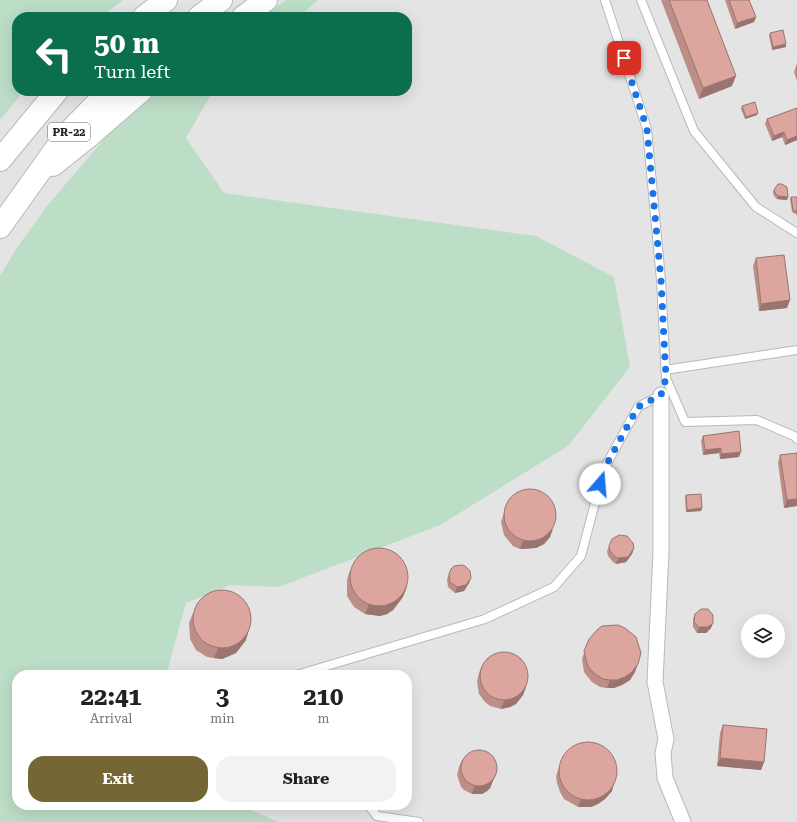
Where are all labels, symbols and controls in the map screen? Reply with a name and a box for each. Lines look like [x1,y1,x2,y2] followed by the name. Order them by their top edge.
[94,27,159,60] text: 50 m
[28,28,80,80] icon: left
[607,41,641,75] pin
[613,47,635,69] icon: arrive
[94,61,170,82] text: Turn left
[48,123,90,141] road number: PR-22
[579,463,621,505] position arrow
[741,614,785,658] map controls
[741,614,785,658] button: layers
[81,683,142,711] text: 22:41
[216,683,229,711] text: 3
[303,683,344,711] text: 210
[90,711,132,726] text: Arrival
[210,711,235,726] text: min
[317,711,329,726] text: m
[28,756,208,802] button: Exit
[216,756,396,802] button: Share

